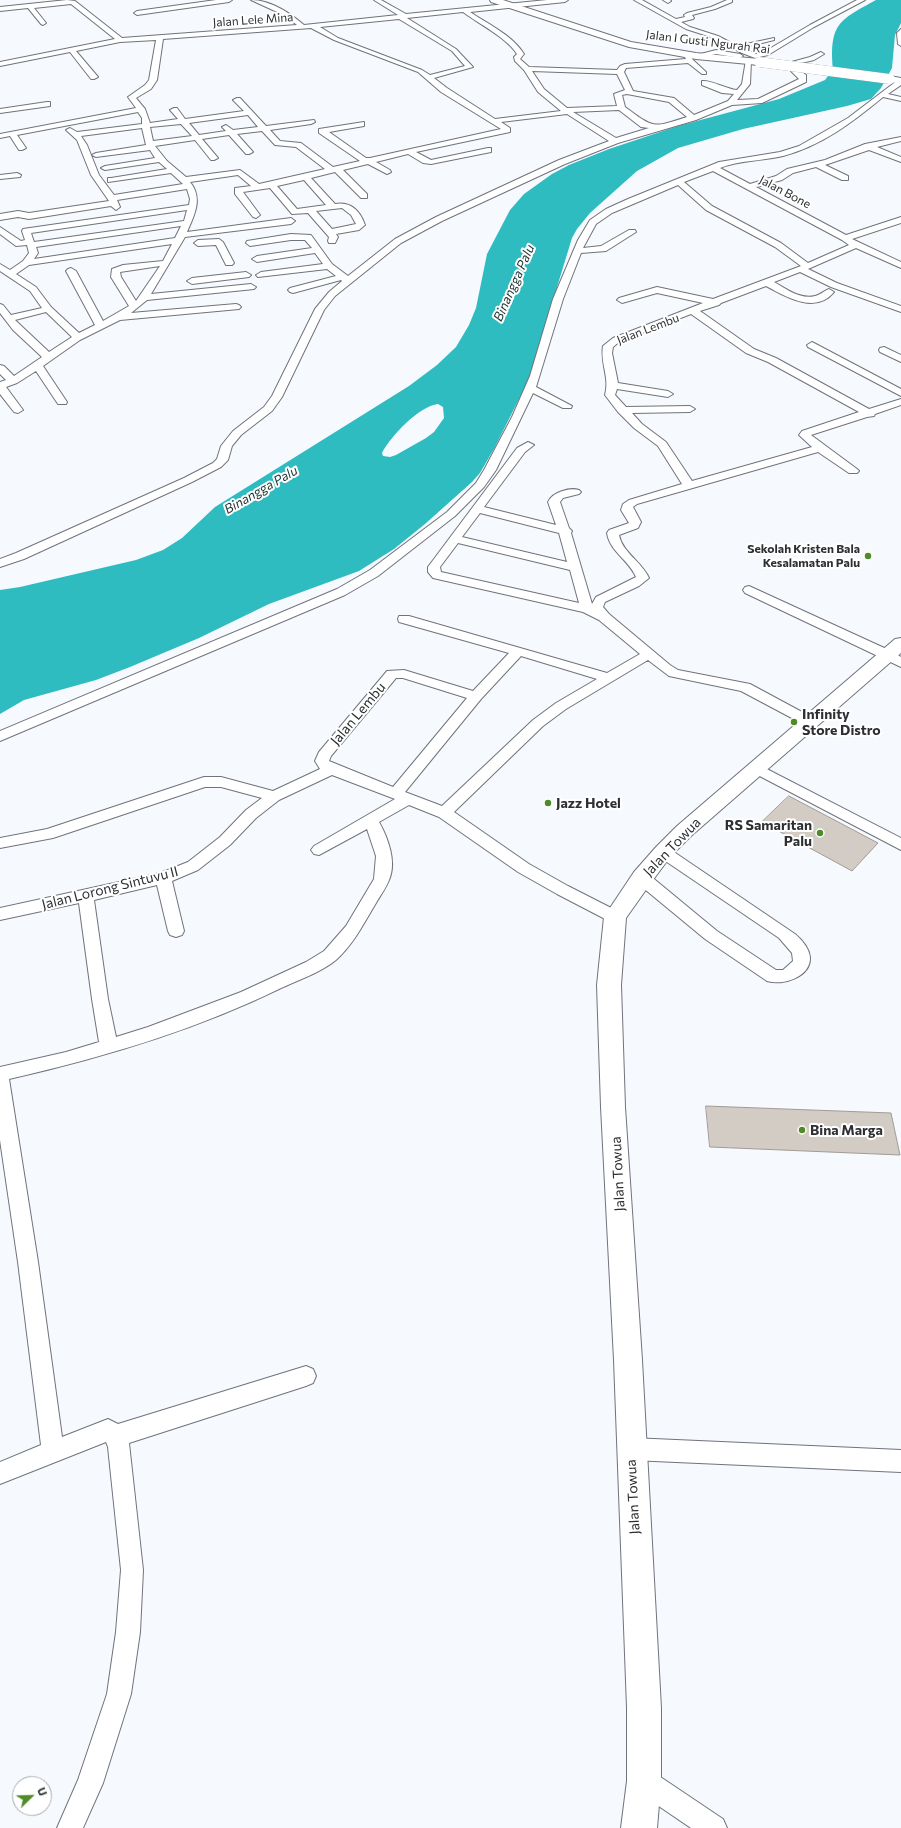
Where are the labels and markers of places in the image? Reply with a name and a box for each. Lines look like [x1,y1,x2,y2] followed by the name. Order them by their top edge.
[747,542,860,570] place label: Sekolah Kristen Bala Kesalamatan Palu
[863,551,873,561] marker: Sekolah Kristen Bala Kesalamatan Palu
[802,706,881,738] place label: Infinity Store Distro
[789,717,799,727] marker: Infinity Store Distro
[556,795,621,811] place label: Jazz Hotel
[543,798,553,808] marker: Jazz Hotel
[725,817,812,850] place label: RS Samaritan Palu
[815,828,825,838] marker: RS Samaritan Palu
[810,1122,883,1138] place label: Bina Marga
[797,1125,807,1135] marker: Bina Marga

